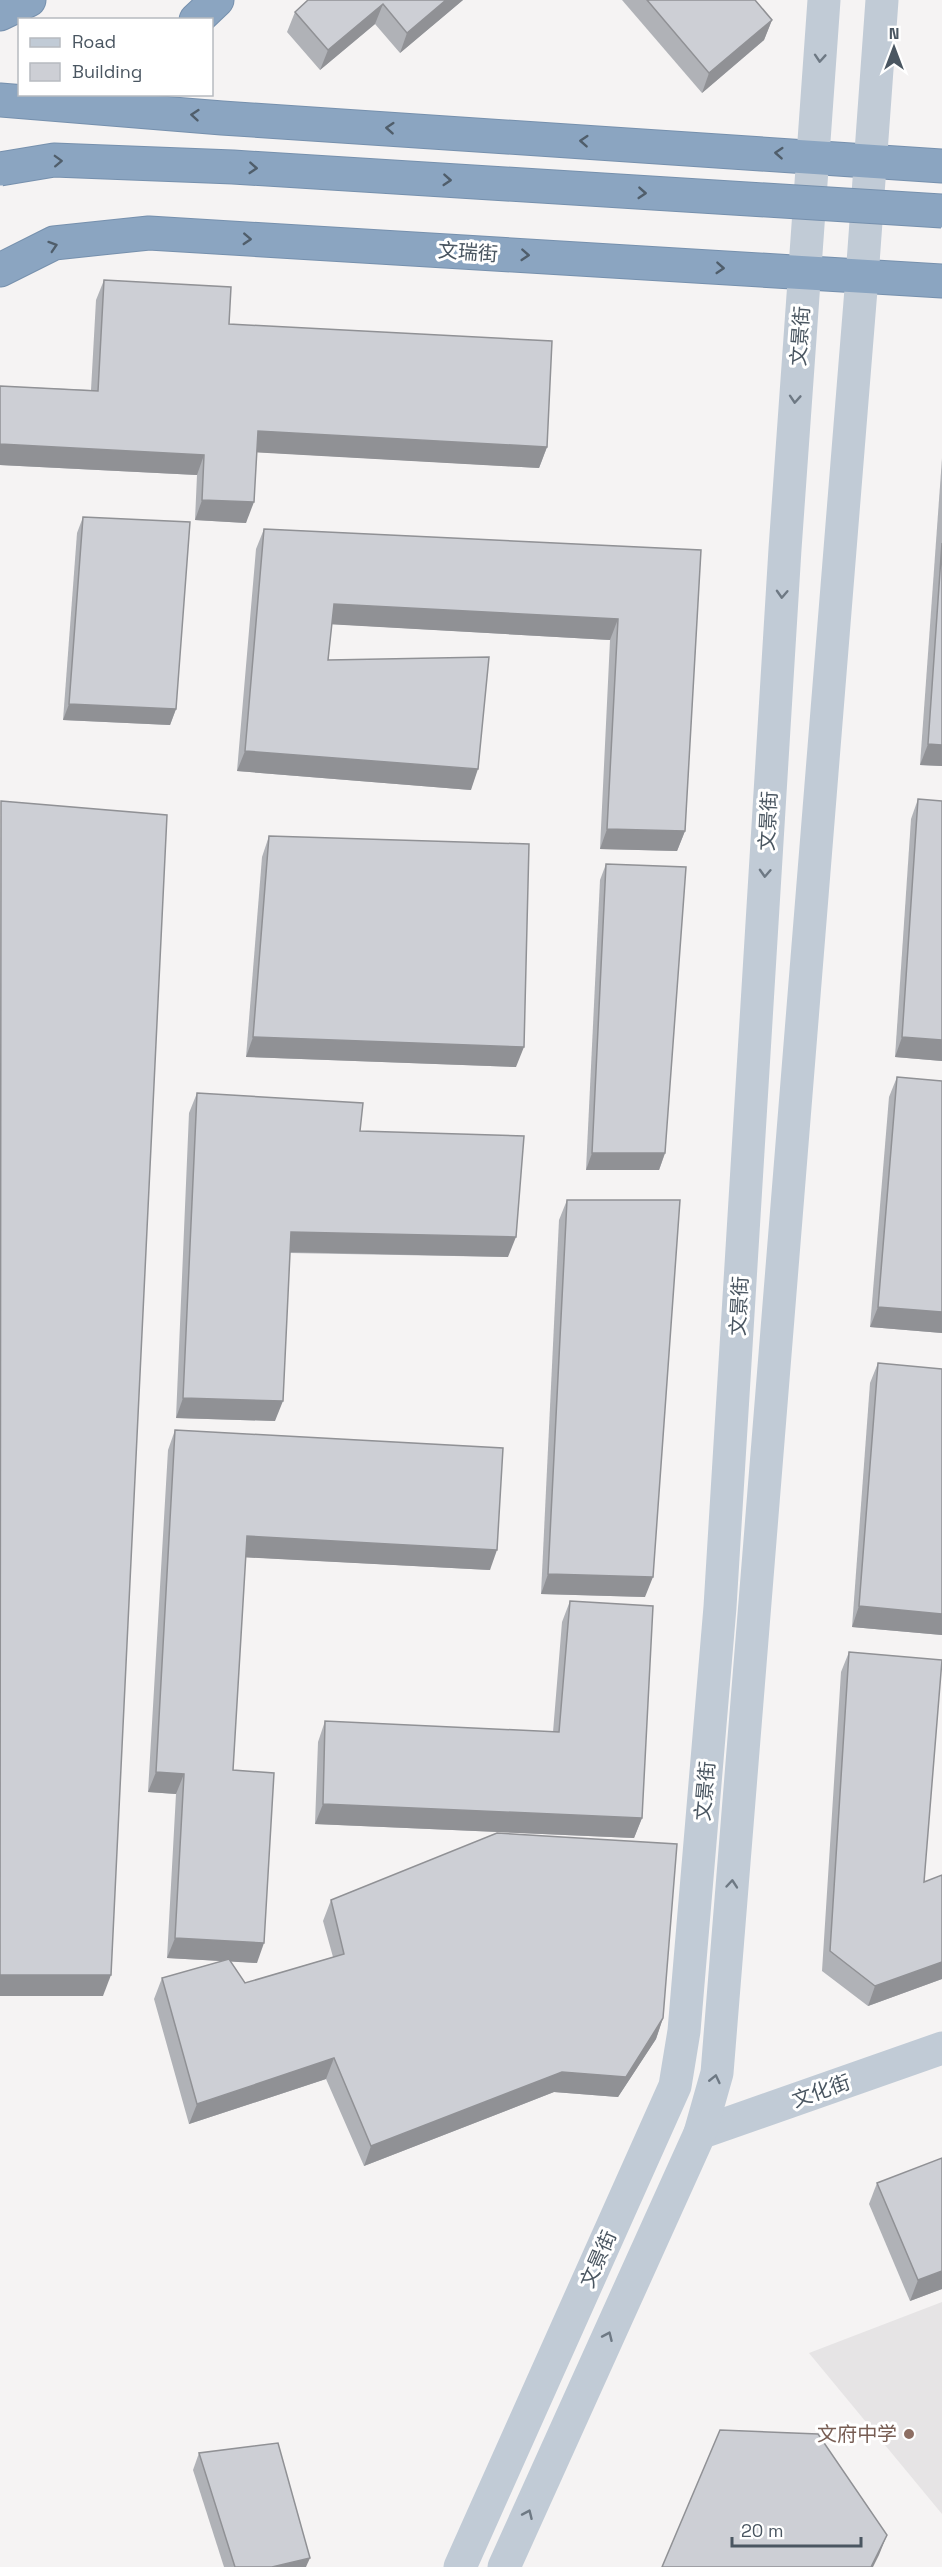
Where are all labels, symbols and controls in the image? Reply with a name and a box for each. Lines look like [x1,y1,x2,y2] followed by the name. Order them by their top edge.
[18,18,213,96] legend
[864,18,924,78] north arrow
[889,23,899,44] text: N
[72,30,116,53] text: Road
[813,54,826,63] one-way arrow
[72,60,142,83] text: Building
[191,109,200,122] one-way arrow
[385,122,394,135] one-way arrow
[580,135,589,148] one-way arrow
[774,147,783,160] one-way arrow
[53,155,62,168] one-way arrow
[248,161,257,174] one-way arrow
[443,174,452,187] one-way arrow
[637,186,646,199] one-way arrow
[242,232,251,245] one-way arrow
[437,237,499,267] street label: 文瑞街
[47,240,58,253] one-way arrow
[521,249,530,262] one-way arrow
[715,261,724,274] one-way arrow
[785,305,815,367] street label: 文景街
[789,395,802,404] one-way arrow
[776,590,789,599] one-way arrow
[753,790,783,852] street label: 文景街
[759,868,772,877] one-way arrow
[724,1275,754,1337] street label: 文景街
[689,1760,721,1822] street label: 文景街
[725,1880,738,1889] one-way arrow
[788,2069,854,2113] street label: 文化街
[707,2074,720,2084] one-way arrow
[574,2226,622,2292] street label: 文景街
[601,2331,613,2342] one-way arrow
[817,2421,897,2447] place label: 文府中学
[902,2427,916,2441] marker: 文府中学
[521,2509,533,2520] one-way arrow
[732,2510,861,2548] scale bar
[741,2519,784,2542] text: 20 m

